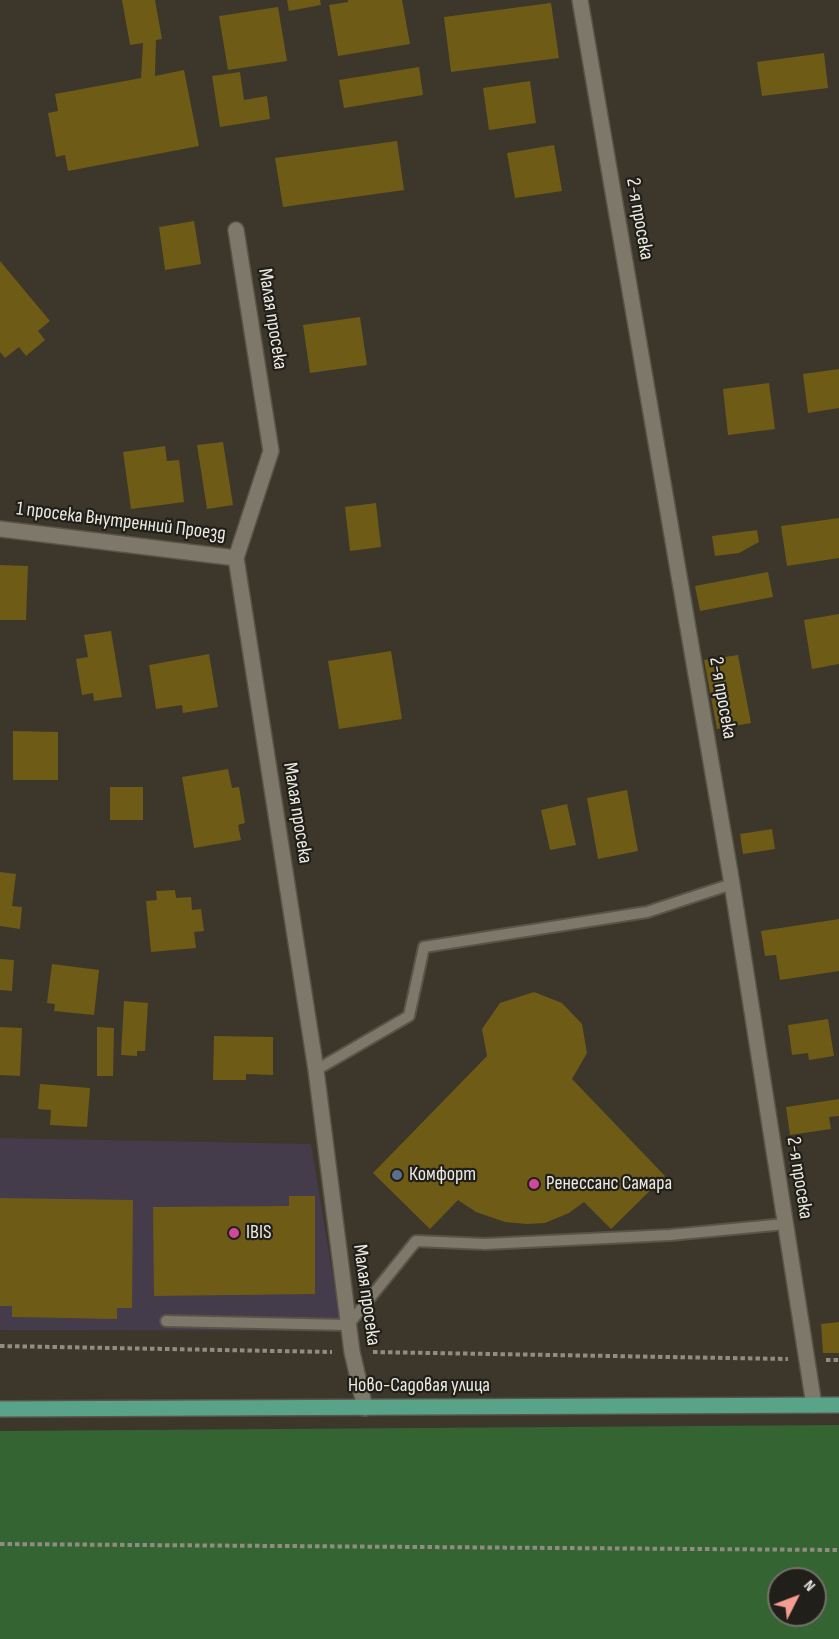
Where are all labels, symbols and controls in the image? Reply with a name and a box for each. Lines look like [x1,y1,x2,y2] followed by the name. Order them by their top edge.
[620,176,658,262] street label: 2-я просека
[252,267,292,371] street label: Малая просека
[15,497,227,547] street label: 1 просека Внутренний Проезд
[703,655,741,741] street label: 2-я просека
[277,761,317,865] street label: Малая просека
[781,1135,817,1221] street label: 2-я просека
[409,1163,476,1187] place label: Комфорт
[390,1168,404,1182] marker: Комфорт
[546,1172,672,1196] place label: Ренессанс Самара
[527,1177,541,1191] marker: Ренессанс Самара
[246,1221,272,1245] place label: IBIS
[227,1226,241,1240] marker: IBIS
[347,1243,385,1347] street label: Малая просека
[348,1374,490,1398] street label: Ново-Садовая улица
[767,1567,827,1627] north arrow
[799,1576,819,1595] text: N

